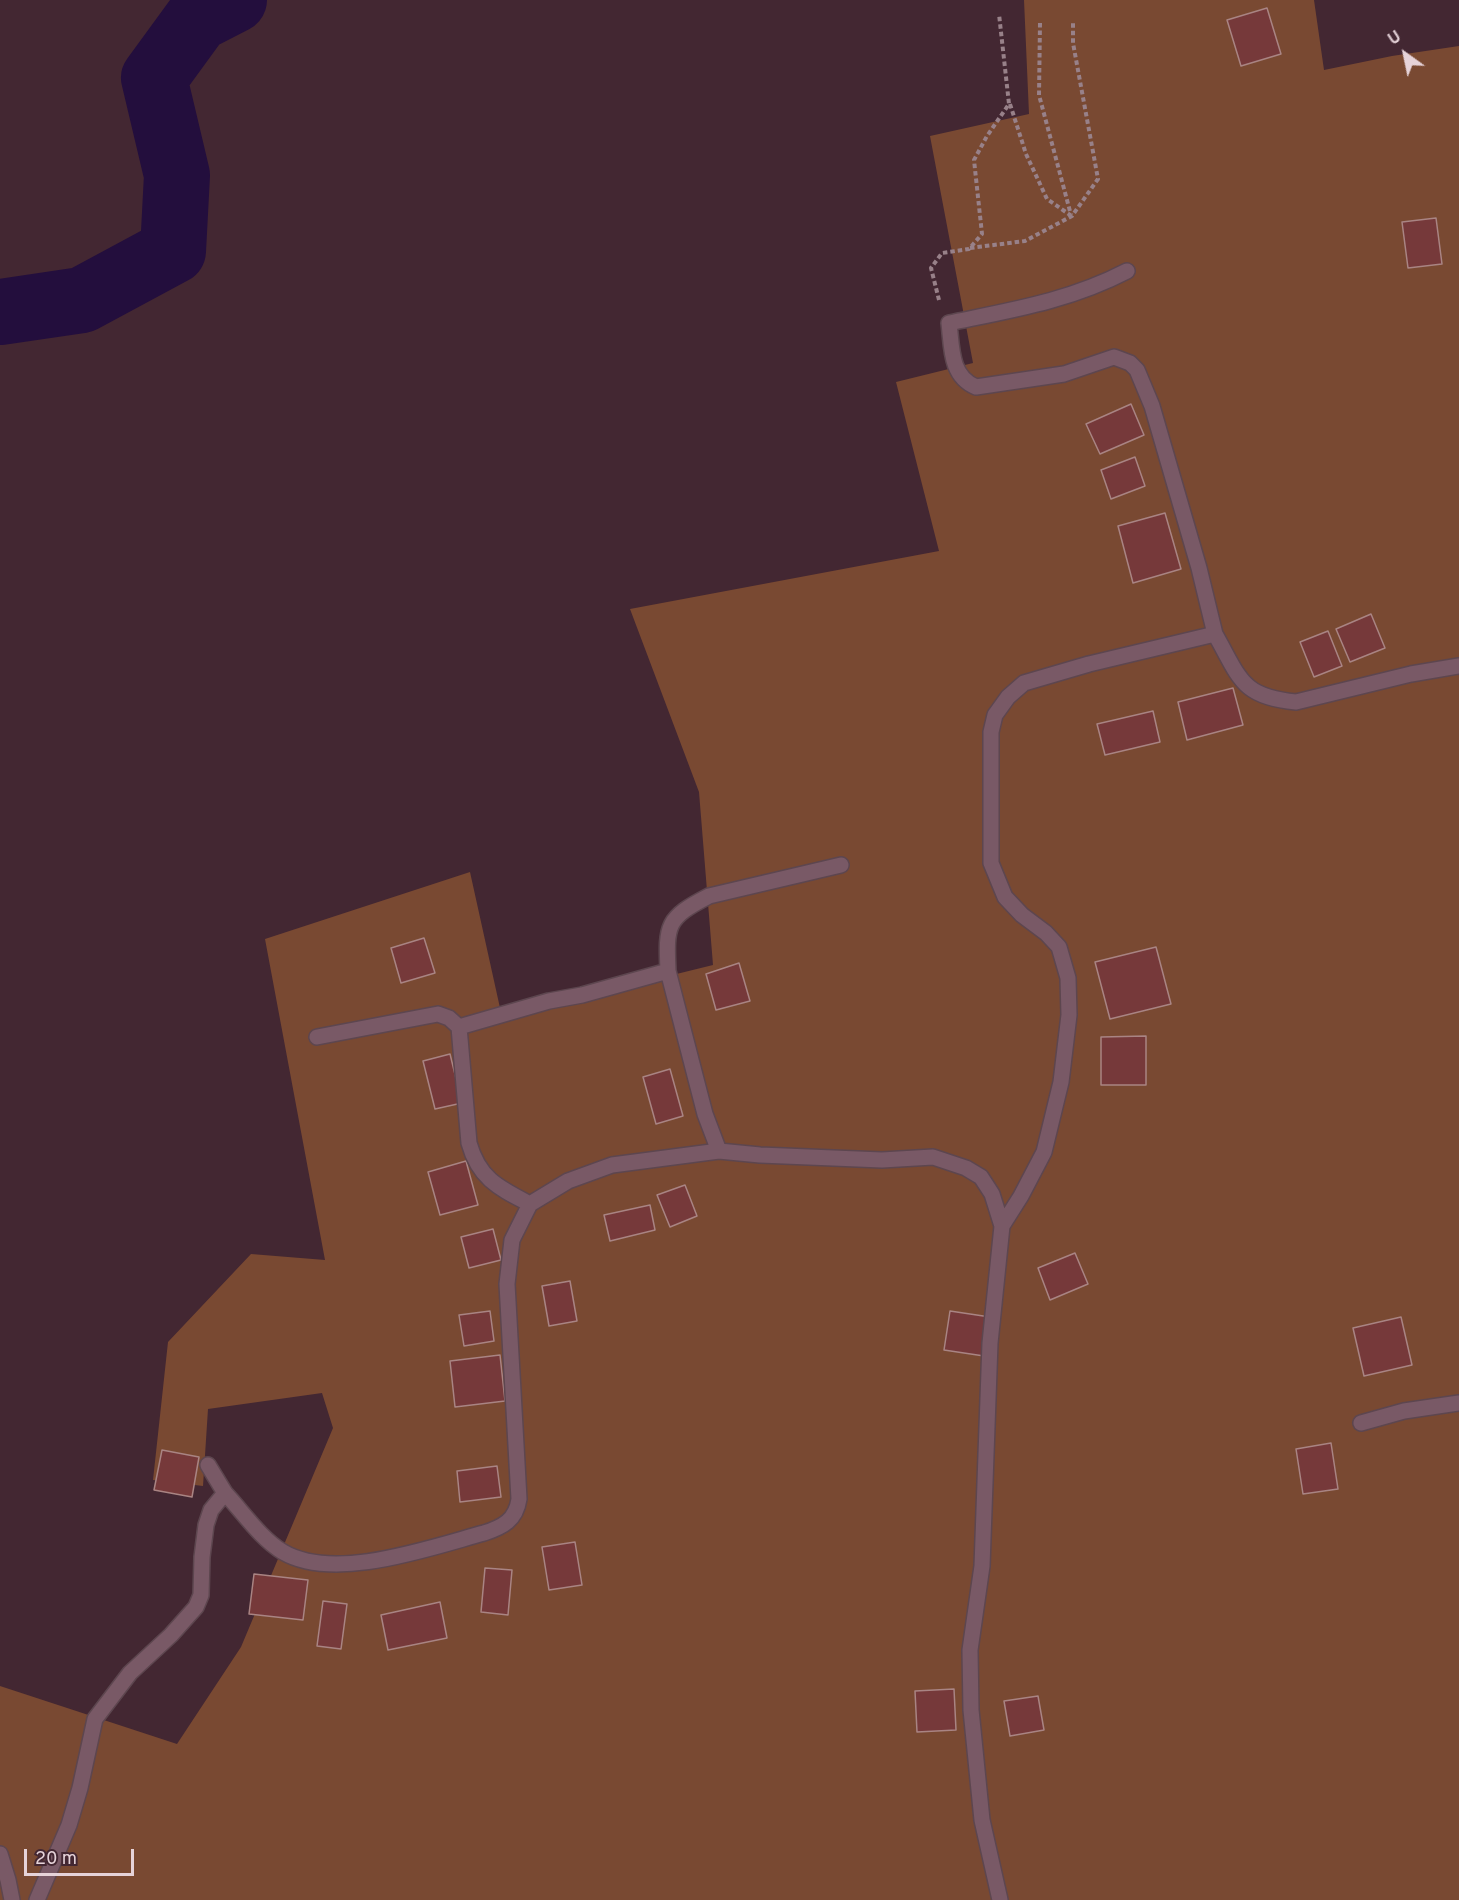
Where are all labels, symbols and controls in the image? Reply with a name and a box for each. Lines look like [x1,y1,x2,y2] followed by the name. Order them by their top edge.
[1375,24,1435,84] north arrow
[1385,27,1405,50] text: U
[27,1837,136,1875] scale bar
[35,1848,77,1871] text: 20 m

